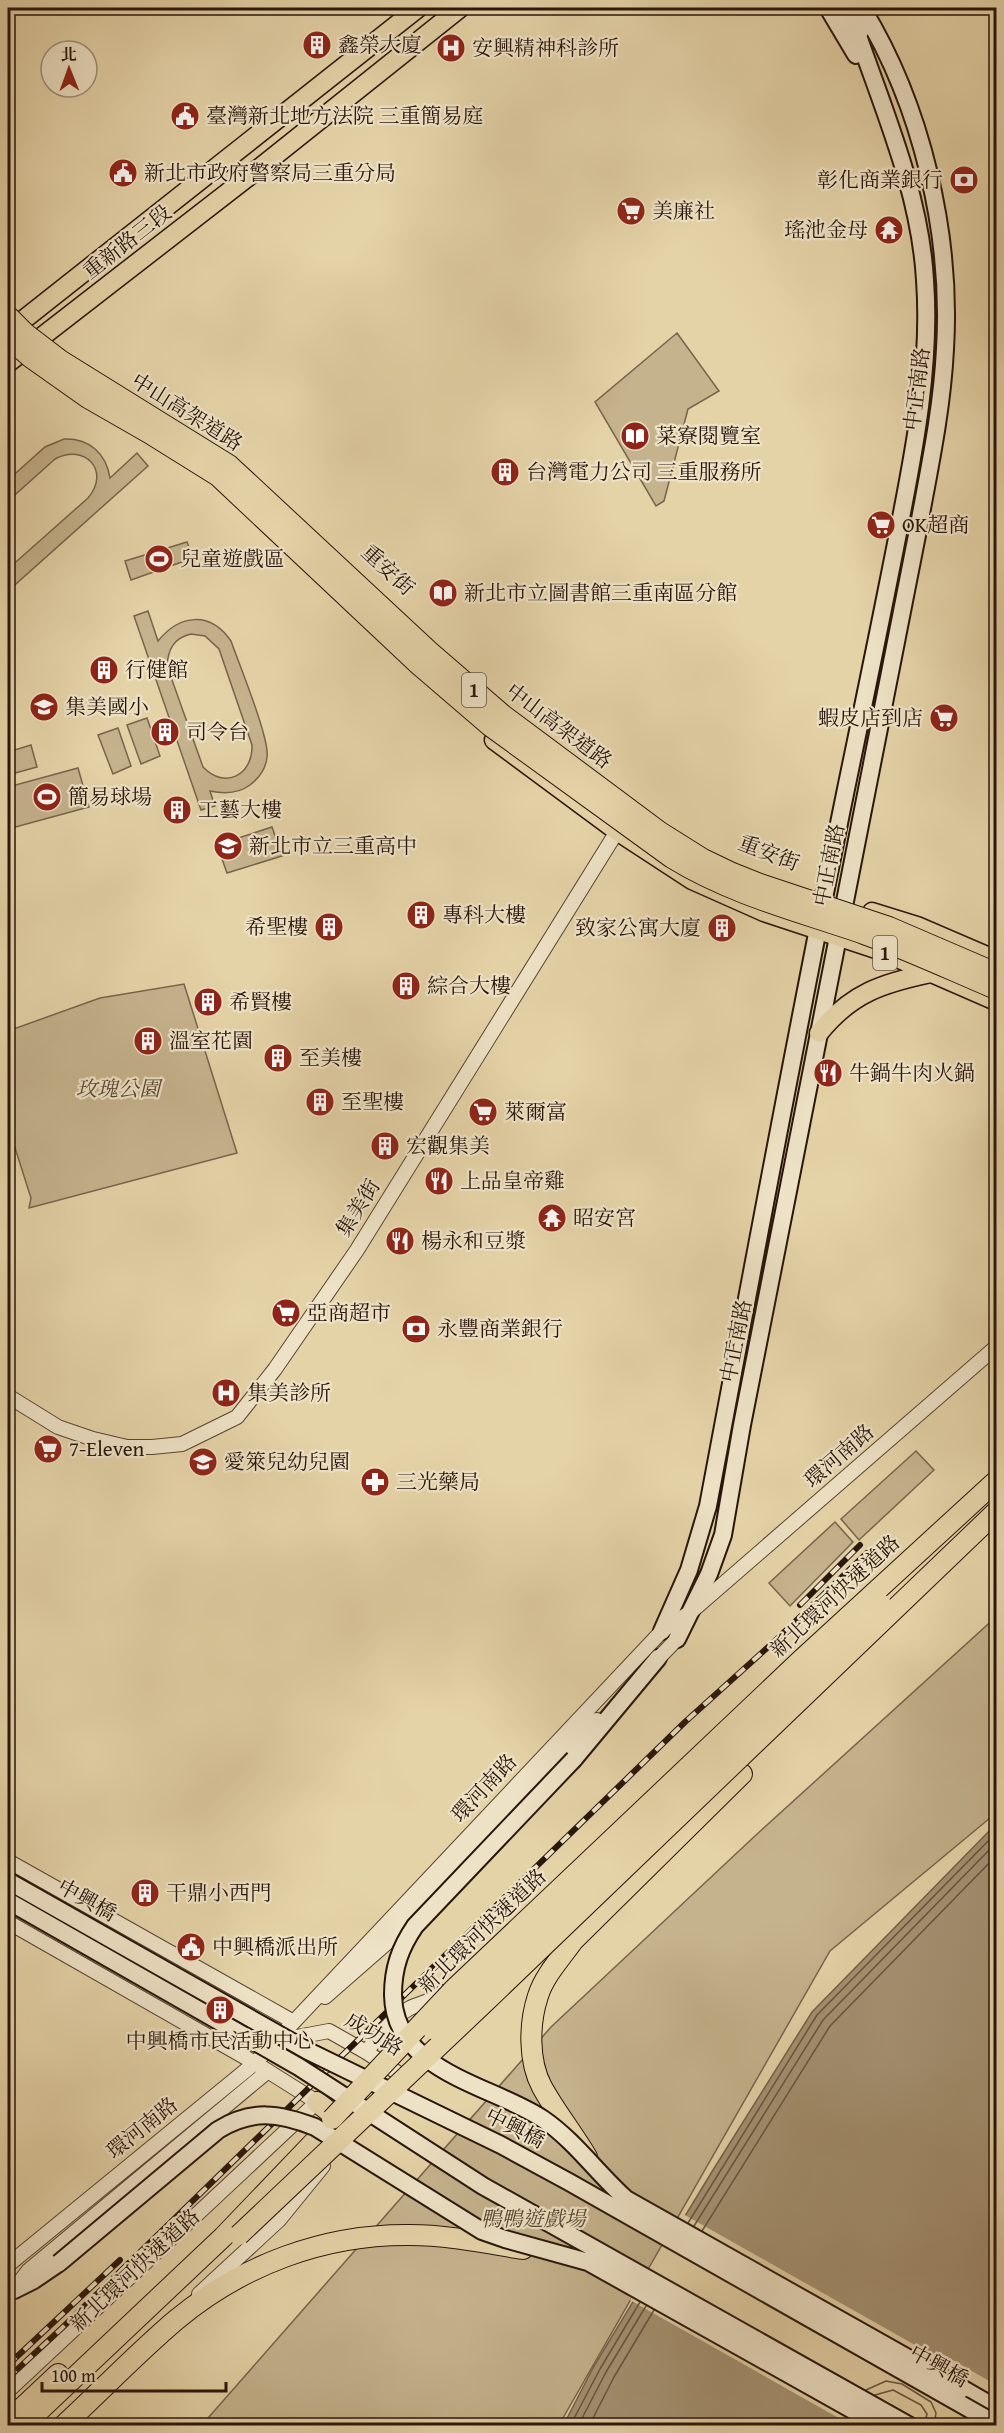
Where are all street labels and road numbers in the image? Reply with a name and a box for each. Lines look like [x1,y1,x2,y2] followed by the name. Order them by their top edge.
[76,197,178,286] street label: 重新路三段
[896,345,937,433] street label: 中正南路
[126,365,249,458] street label: 中山高架道路
[355,537,422,602] street label: 重安街
[462,673,486,707] road number: 1
[500,675,619,776] street label: 中山高架道路
[805,821,852,909] street label: 中正南路
[734,827,804,878] street label: 重安街
[873,936,897,970] road number: 1
[328,1173,387,1243] street label: 集美街
[712,1297,759,1385] street label: 中正南路
[797,1416,881,1495] street label: 環河南路
[763,1527,907,1664] street label: 新北環河快速道路
[444,1746,524,1829] street label: 環河南路
[410,1861,553,2000] street label: 新北環河快速道路
[52,1871,122,1928] street label: 中興橋
[339,2004,409,2063] street label: 成功路
[99,2089,184,2166] street label: 環河南路
[480,2099,550,2156] street label: 中興橋
[63,2201,207,2338] street label: 新北環河快速道路
[904,2337,974,2394] street label: 中興橋

